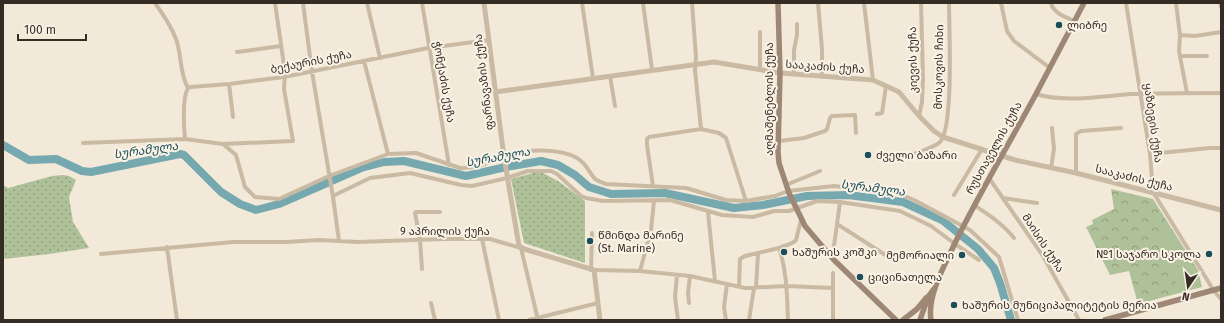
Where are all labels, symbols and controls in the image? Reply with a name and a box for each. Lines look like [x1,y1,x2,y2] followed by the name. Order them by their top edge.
[18,16,86,42] scale bar
[1067,19,1107,32] place label: ლიბრე
[1054,20,1064,30] marker: ლიბრე
[24,23,56,37] text: 100 m
[932,24,946,110] street label: მოსკოვის ჩიხი
[906,27,920,93] street label: კიევის ქუჩა
[472,33,496,131] street label: ფარნავაზის ქუჩა
[430,40,458,124] street label: ჭონქაძის ქუჩა
[763,42,776,156] street label: აღმაშენებლის ქუჩა
[269,48,353,76] street label: ბექაურის ქუჩა
[785,58,865,76] street label: სააკაძის ქუჩა
[1141,82,1165,164] street label: ყაზბეგის ქუჩა
[963,99,1025,197] street label: რუსთაველის ქუჩა
[113,139,179,161] water label: სურამულა
[465,144,531,170] water label: სურამულა
[876,149,957,162] place label: ძველი ბაზარი
[863,150,873,160] marker: ძველი ბაზარი
[1094,162,1174,194] street label: სააკაძის ქუჩა
[840,177,906,199] water label: სურამულა
[1019,211,1067,275] street label: მაისის ქუჩა
[400,225,490,238] street label: 9 აპრილის ქუჩა
[598,229,684,255] place label: წმინდა მარინე (St. Marine)
[585,236,595,246] marker: წმინდა მარინე (St. Marine)
[792,246,877,259] place label: ხაშურის კოშკი
[779,247,789,257] marker: ხაშურის კოშკი
[1096,248,1201,261] place label: №1 საჯარო სკოლა
[886,249,954,262] place label: მემორიალი
[1204,249,1214,259] marker: №1 საჯარო სკოლა
[957,250,967,260] marker: მემორიალი
[1168,267,1208,307] north arrow
[868,271,942,284] place label: ციცინათელა
[855,272,865,282] marker: ციცინათელა
[1181,289,1191,303] text: N
[962,299,1156,312] place label: ხაშურის მუნიციპალიტეტის მერია
[949,300,959,310] marker: ხაშურის მუნიციპალიტეტის მერია

